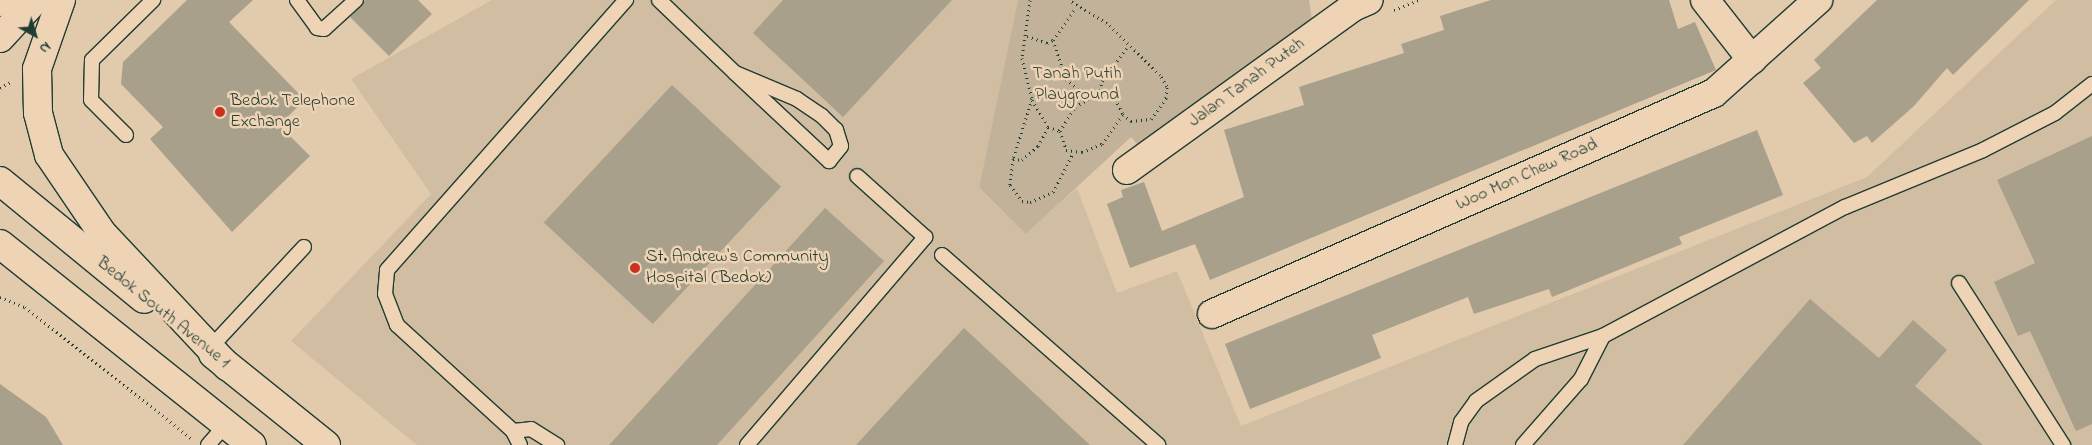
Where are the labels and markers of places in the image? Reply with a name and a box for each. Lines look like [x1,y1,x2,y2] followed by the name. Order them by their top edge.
[230,91,355,134] place label: Bedok Telephone Exchange
[214,106,226,118] marker: Bedok Telephone Exchange
[646,247,828,290] place label: St. Andrew's Community Hospital (Bedok)
[628,261,642,275] marker: St. Andrew's Community Hospital (Bedok)

